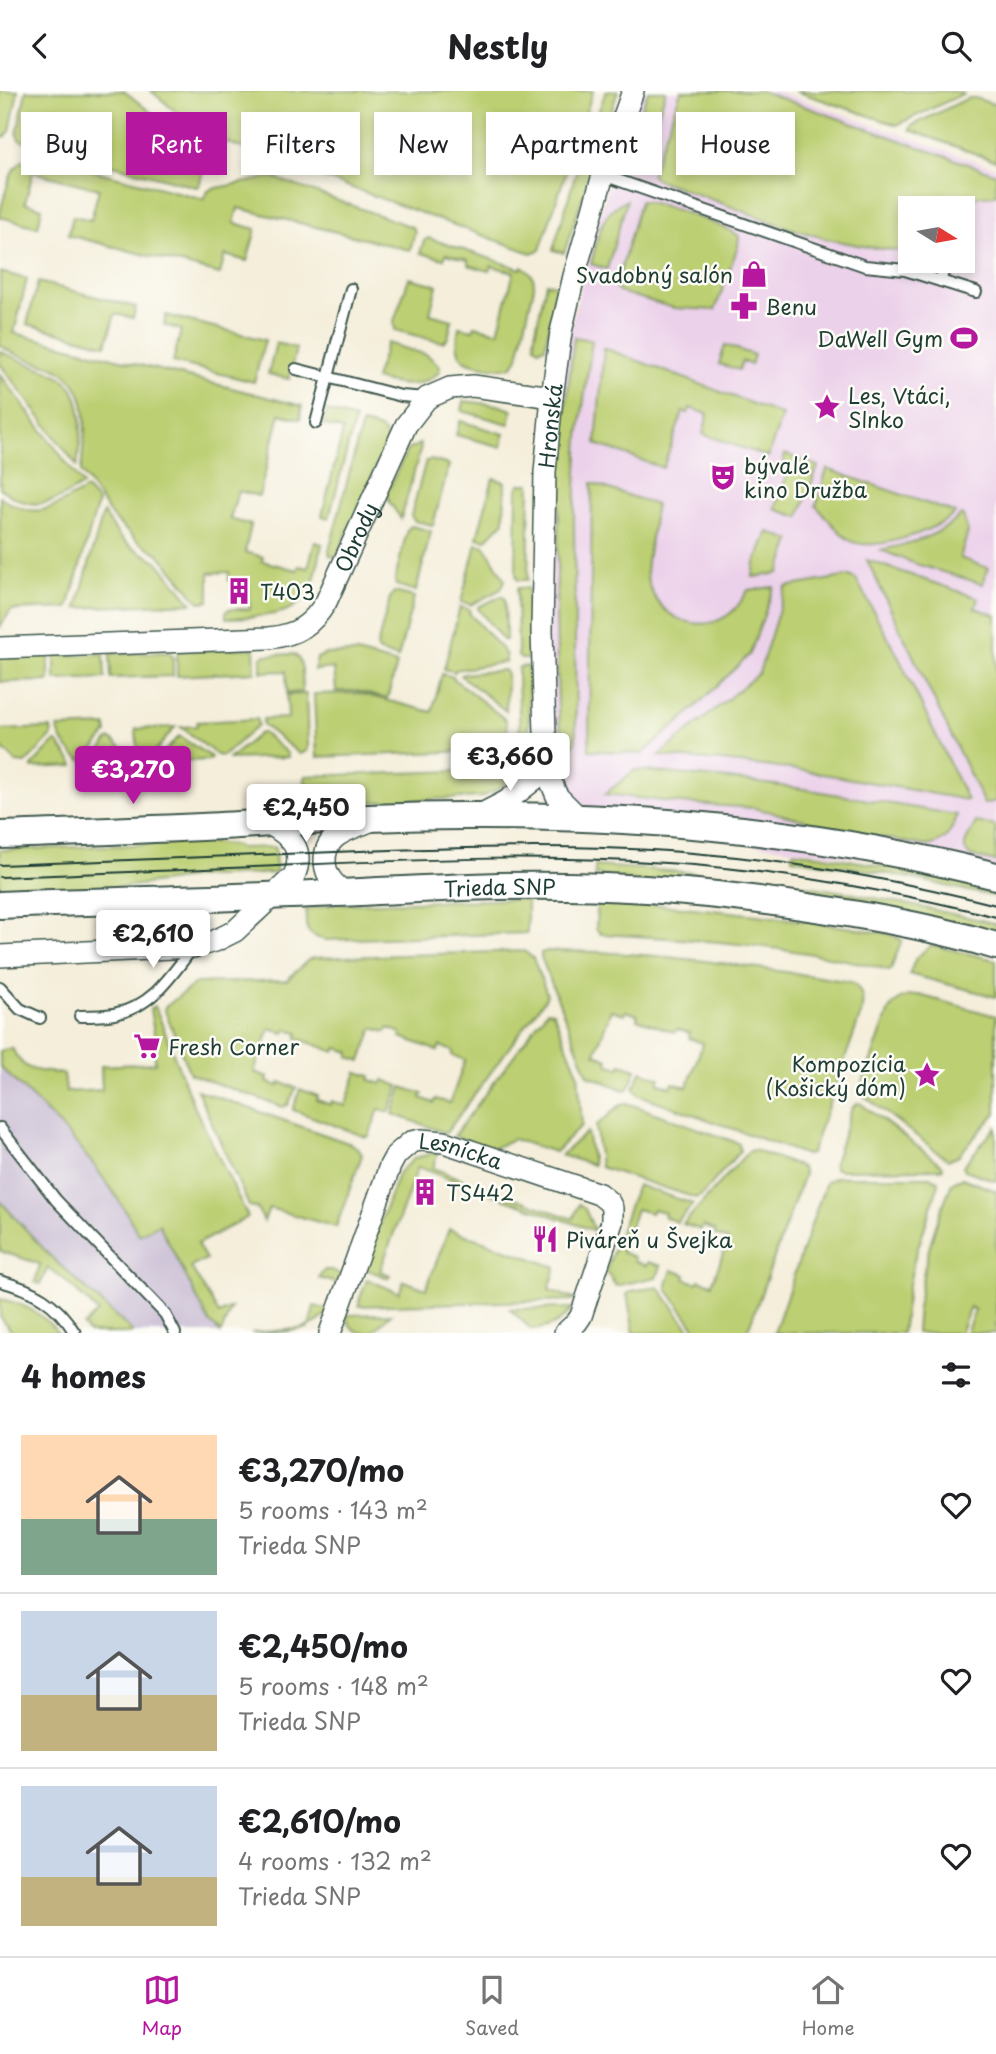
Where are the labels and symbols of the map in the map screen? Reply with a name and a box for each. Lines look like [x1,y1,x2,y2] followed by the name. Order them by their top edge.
[898,196,975,273] north arrow
[576,258,733,290] place label: Svadobný salón
[739,259,769,289] shop icon: Svadobný salón
[765,290,817,322] place label: Benu
[729,291,759,321] pharmacy icon: Benu
[817,322,943,354] place label: DaWell Gym
[949,323,979,353] sports icon: DaWell Gym
[848,379,951,435] place label: Les, Vtáci, Slnko
[529,381,570,470] street label: Hronská
[812,392,842,422] place icon: Les, Vtáci, Slnko
[744,449,867,505] place label: bývalé kino Družba
[708,462,738,492] theatre icon: bývalé kino Družba
[326,497,385,577] street label: Obrody
[260,575,315,607] place label: T403
[224,576,254,606] building icon: T403
[453,733,567,793] pin: €3,660
[76,747,190,806] pin: €3,270
[249,785,363,844] pin: €2,450
[443,870,556,904] street label: Trieda SNP
[96,911,210,970] pin: €2,610
[168,1030,300,1062] place label: Fresh Corner
[132,1031,162,1061] supermarket icon: Fresh Corner
[766,1047,906,1103] place label: Kompozícia (Košický dóm)
[912,1060,942,1090] place icon: Kompozícia (Košický dóm)
[418,1124,507,1177] street label: Lesnícka
[446,1176,514,1208] place label: TS442
[410,1177,440,1207] building icon: TS442
[566,1223,733,1255] place label: Piváreň u Švejka
[530,1224,560,1254] restaurant icon: Piváreň u Švejka

